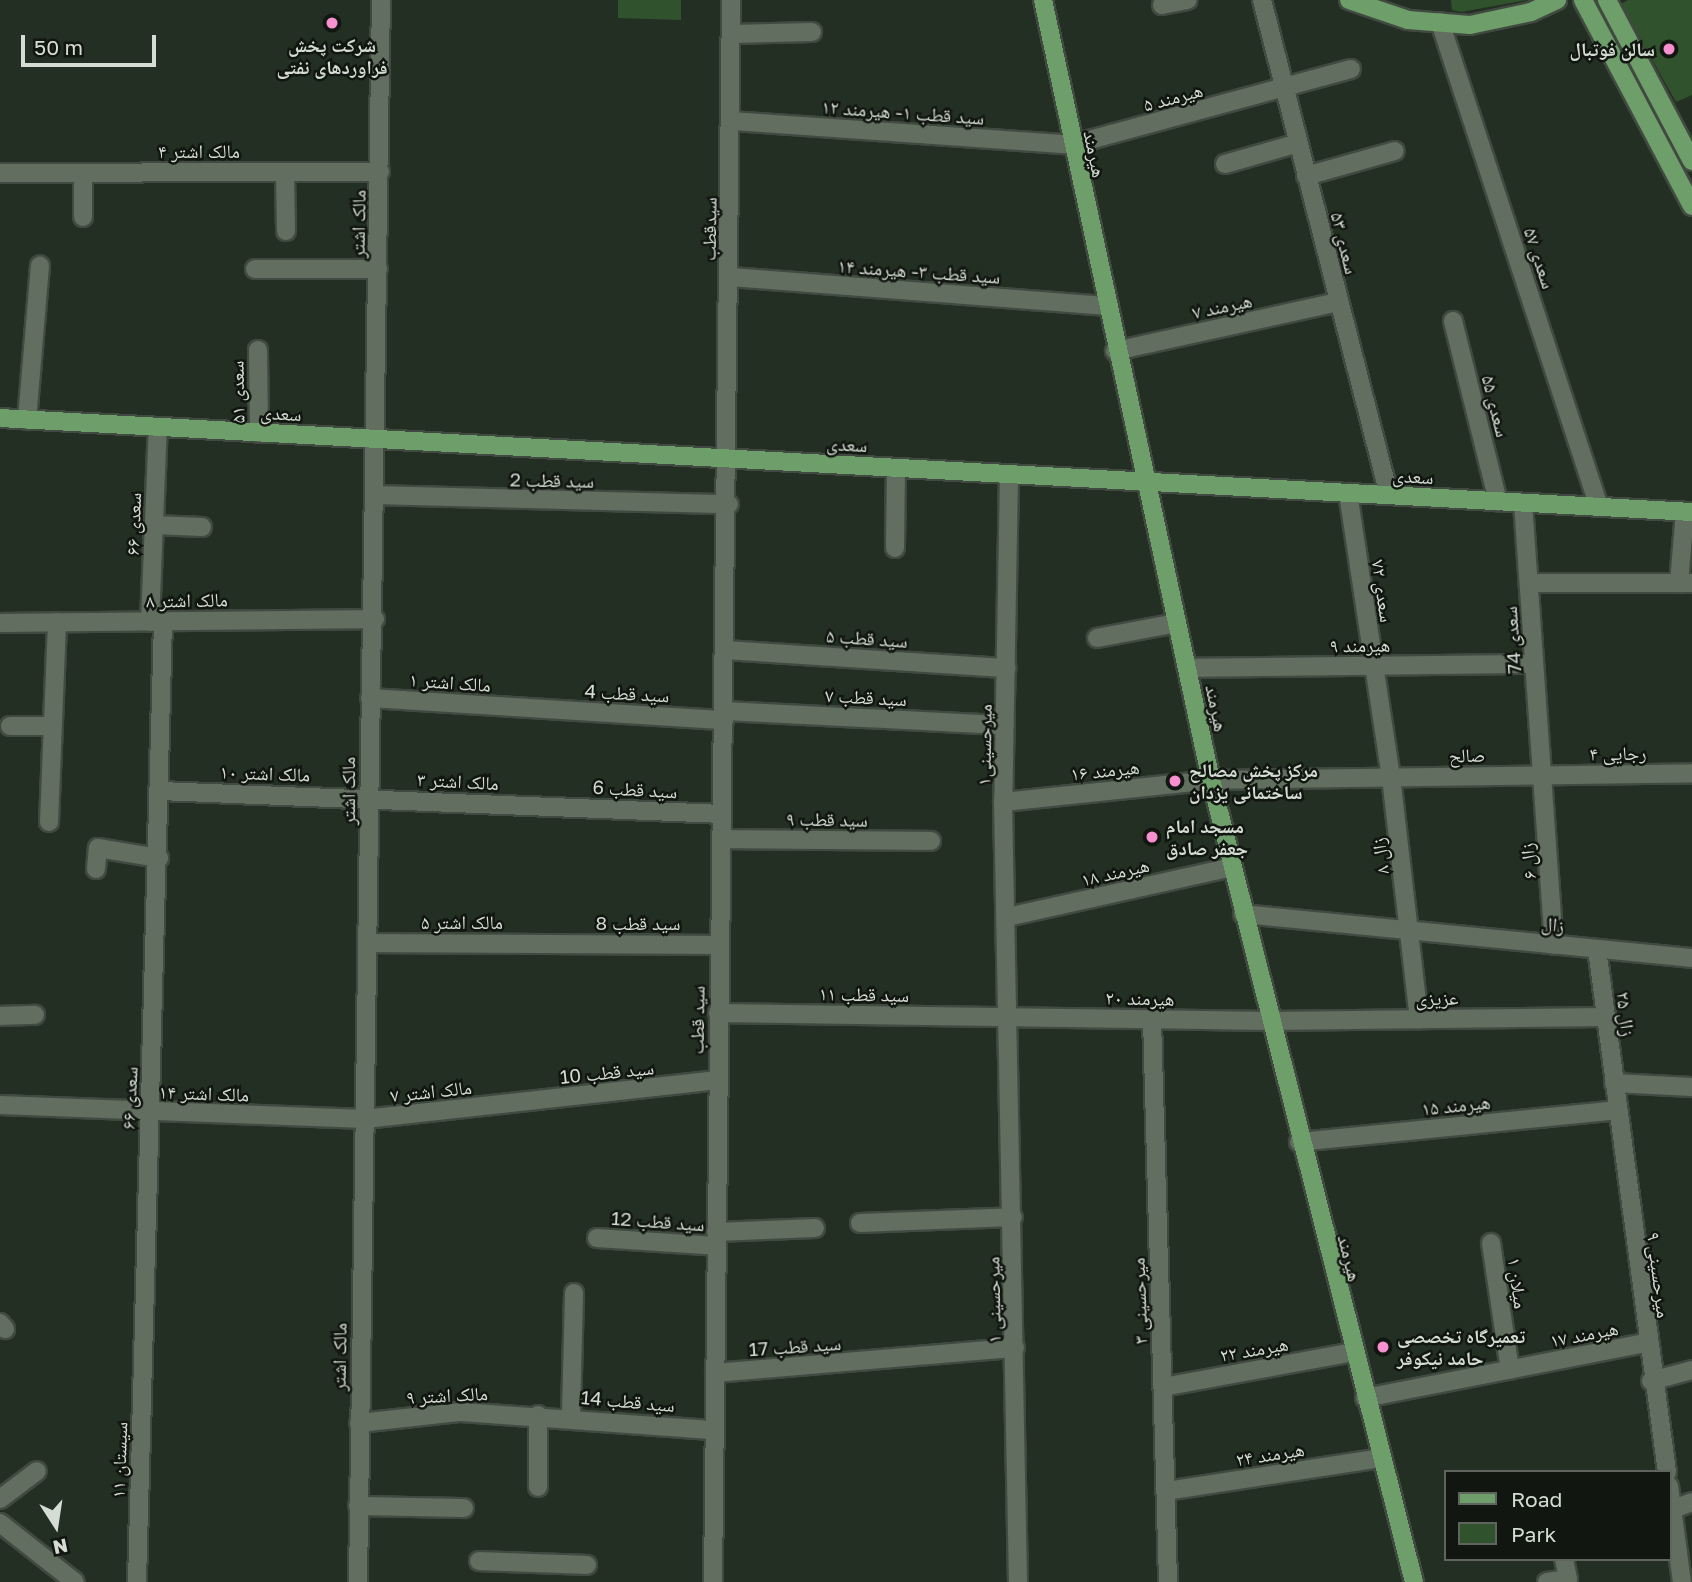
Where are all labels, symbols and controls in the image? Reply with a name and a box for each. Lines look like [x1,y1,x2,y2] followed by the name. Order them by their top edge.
[324,15,340,31] marker: شرکت پخش فراوردهای نفتی
[24,21,159,65] scale bar
[34,34,83,60] text: 50 m
[277,34,387,78] place label: شرکت پخش فراوردهای نفتی
[1569,38,1655,60] place label: سالن فوتبال
[1661,41,1677,57] marker: سالن فوتبال
[1141,78,1205,116] street label: هیرمند ۵
[821,95,985,129] street label: سید قطب ۱- هیرمند ۱۲
[1079,128,1111,180] street label: هیرمند
[158,140,240,162] street label: مالک اشتر ۴
[346,190,370,258] street label: مالک اشتر
[697,197,721,261] street label: سیدقطب
[1326,210,1364,276] street label: سعدی ۵۳
[1519,225,1561,291] street label: سعدی ۵۷
[837,254,1001,288] street label: سید قطب ۳- هیرمند ۱۴
[1190,289,1254,323] street label: هیرمند ۷
[225,360,249,424] street label: سعدی ۵۱
[1477,373,1515,439] street label: سعدی ۵۵
[260,401,302,425] street label: سعدی
[826,432,868,456] street label: سعدی
[1392,464,1434,488] street label: سعدی
[510,468,594,492] street label: سید قطب 2
[121,492,145,556] street label: سعدی ۶۶
[1367,558,1399,624] street label: سعدی ۷۲
[146,588,228,612] street label: مالک اشتر ۸
[1498,606,1526,674] street label: سعدی 74
[825,624,909,652] street label: سید قطب ۵
[1329,633,1391,657] street label: هیرمند ۹
[408,668,492,696] street label: مالک اشتر ۱
[584,679,670,707] street label: سید قطب 4
[1201,682,1233,734] street label: هیرمند
[825,683,907,711] street label: سید قطب ۷
[972,704,996,786] street label: میرحسینی۱
[1589,741,1647,765] street label: رجایی ۴
[1449,743,1485,767] street label: صالح
[1069,755,1141,785] street label: هیرمند ۱۶
[337,757,359,825] street label: مالک اشتر
[1189,759,1318,803] place label: مرکز پخش مصالح ساختمانی یزدان
[219,760,311,786] street label: مالک اشتر ۱۰
[417,767,499,795] street label: مالک اشتر ۳
[1167,773,1183,789] marker: مرکز پخش مصالح ساختمانی یزدان
[592,775,678,803] street label: سید قطب 6
[786,807,868,831] street label: سید قطب ۹
[1166,815,1248,859] place label: مسجد امام جعفر صادق
[1144,829,1160,845] marker: مسجد امام جعفر صادق
[1366,837,1394,875] street label: زال ۸
[1515,842,1541,880] street label: زال ۶
[1079,853,1151,891] street label: هیرمند ۱۸
[421,911,503,933] street label: مالک اشتر ۵
[1540,911,1566,937] street label: زال
[596,912,680,934] street label: سید قطب 8
[819,982,909,1006] street label: سید قطب ۱۱
[685,986,709,1054] street label: سید قطب
[1105,986,1175,1010] street label: هیرمند ۲۰
[1415,986,1459,1010] street label: عزیزی
[1612,990,1640,1038] street label: زال ۲۵
[559,1056,655,1088] street label: سید قطب 10
[116,1066,142,1130] street label: سعدی ۶۶
[389,1075,473,1107] street label: مالک اشتر ۷
[158,1080,250,1106] street label: مالک اشتر ۱۴
[1420,1090,1492,1120] street label: هیرمند ۱۵
[611,1206,705,1236] street label: سید قطب 12
[1642,1231,1676,1319] street label: میرحسینی ۹
[1333,1232,1367,1284] street label: هیرمند
[1503,1256,1533,1310] street label: میلان ۱
[981,1257,1005,1343] street label: میرحسینی ۱
[1126,1257,1152,1345] street label: میرحسینی ۳
[1548,1316,1620,1352] street label: هیرمند ۱۷
[327,1323,351,1391] street label: مالک اشتر
[1397,1325,1525,1369] place label: تعمیرگاه تخصصی حامد نیکوفر
[748,1331,842,1361] street label: سید قطب 17
[1218,1332,1290,1366] street label: هیرمند ۲۲
[1375,1339,1391,1355] marker: تعمیرگاه تخصصی حامد نیکوفر
[406,1381,488,1409] street label: مالک اشتر ۹
[580,1386,676,1416] street label: سید قطب 14
[106,1421,132,1499] street label: سیستان ۱۱
[1234,1437,1306,1471] street label: هیرمند ۲۴
[1444,1470,1671,1561] legend
[1511,1486,1562,1512] text: Road
[21,1491,91,1561] north arrow
[1511,1521,1556,1547] text: Park
[51,1534,70,1560] text: N

